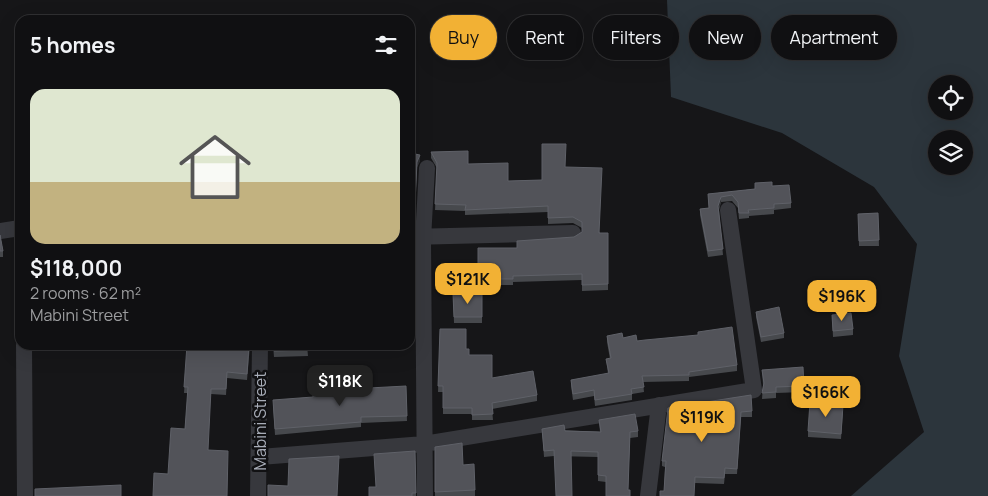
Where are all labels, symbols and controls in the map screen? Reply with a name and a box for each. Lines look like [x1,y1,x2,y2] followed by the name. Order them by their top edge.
[430,15,497,60] chip: Buy
[507,15,583,60] chip: Rent
[593,15,679,60] chip: Filters
[689,15,761,60] chip: New
[771,15,897,60] chip: Apartment
[30,31,115,59] text: 5 homes
[372,31,400,59] icon: filters
[928,75,973,175] map controls
[928,75,973,120] button: locate
[170,122,260,212] icon: home
[928,130,973,175] button: layers
[30,254,122,282] text: $118,000
[433,262,503,305] pin: $121K
[446,268,490,290] text: $121K
[807,280,877,322] pin: $196K
[30,282,141,304] text: 2 rooms · 62 m²
[818,285,866,307] text: $196K
[30,304,129,326] text: Mabini Street
[305,364,375,407] pin: $118K
[318,370,362,392] text: $118K
[249,372,271,470] street label: Mabini Street
[791,376,861,418] pin: $166K
[802,381,850,403] text: $166K
[667,400,737,443] pin: $119K
[680,406,724,428] text: $119K

